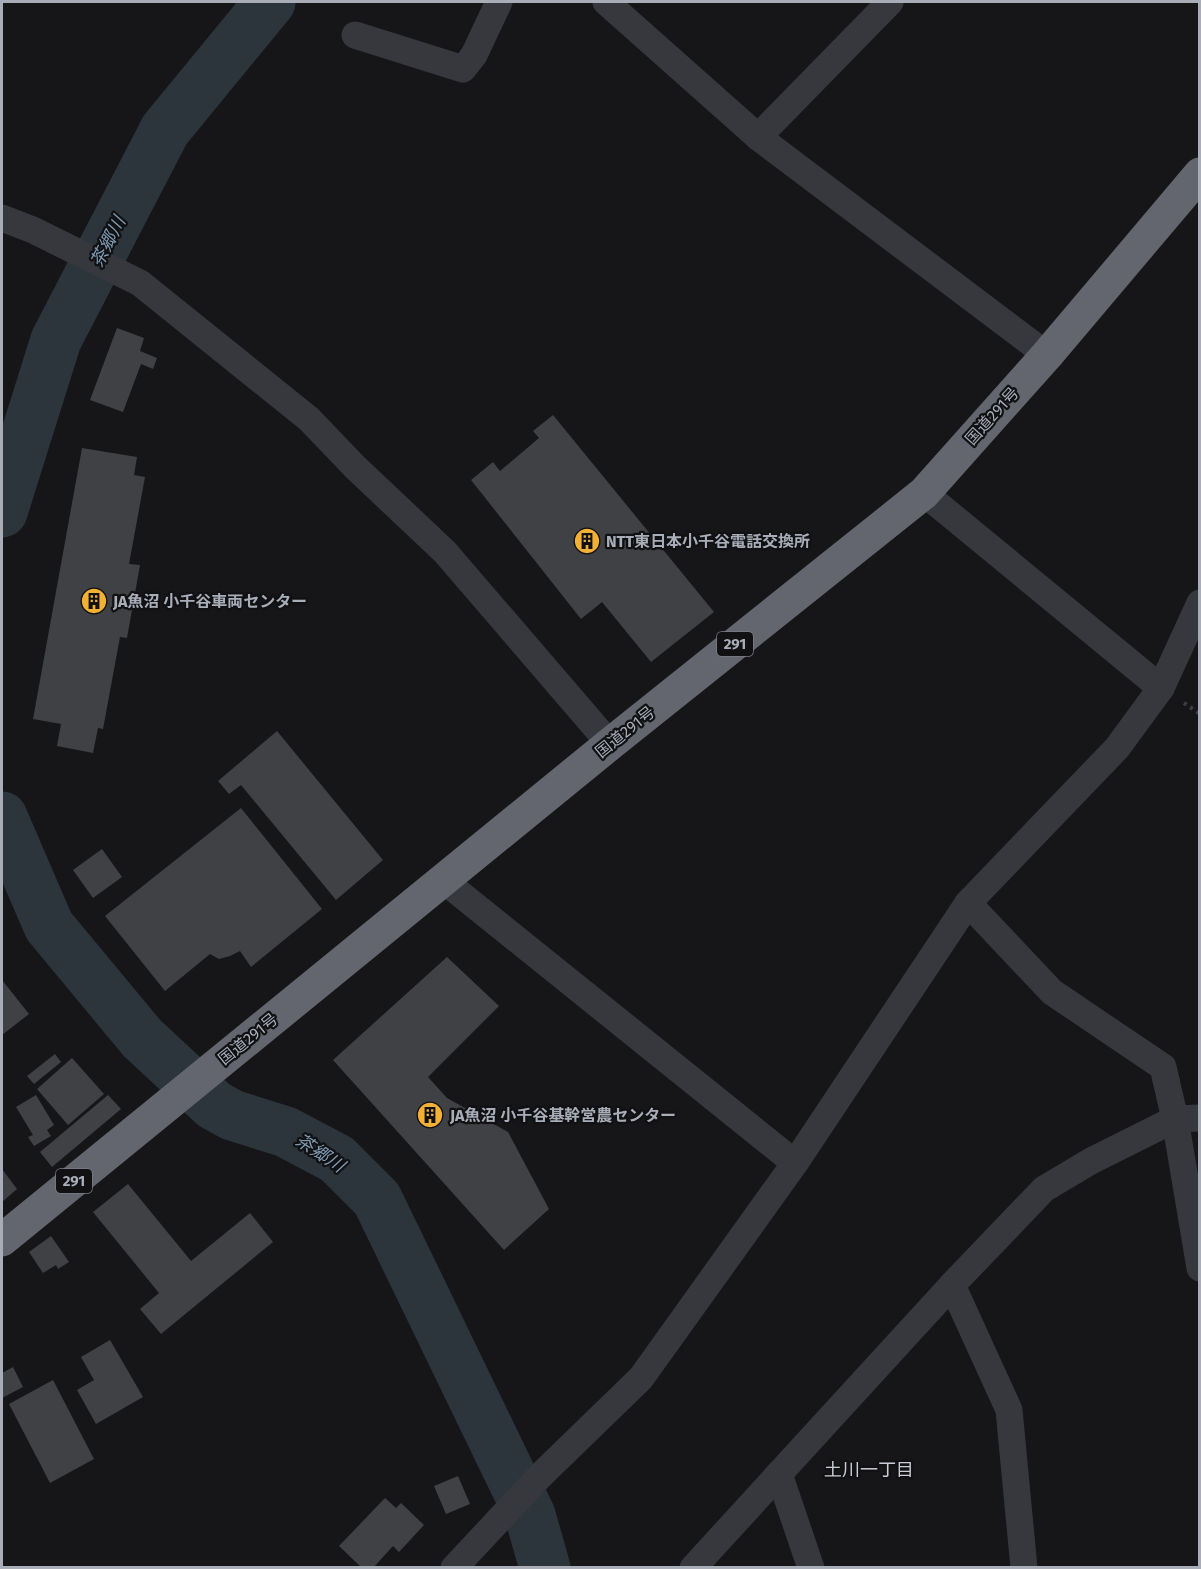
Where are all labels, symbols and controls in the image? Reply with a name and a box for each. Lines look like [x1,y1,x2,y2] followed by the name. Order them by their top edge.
[86,211,131,271] water label: 茶郷川
[961,383,1023,449] street label: 国道291号
[572,526,602,556] building icon: NTT東日本小千谷電話交換所
[606,532,810,551] place label: NTT東日本小千谷電話交換所
[79,586,109,616] building icon: JA魚沼 小千谷車両センター
[112,592,307,611] place label: JA魚沼 小千谷車両センター
[717,632,753,656] road number: 291
[592,702,658,762] street label: 国道291号
[215,1009,281,1069] street label: 国道291号
[415,1100,445,1130] building icon: JA魚沼 小千谷基幹営農センター
[449,1106,676,1125] place label: JA魚沼 小千谷基幹営農センター
[291,1129,350,1178] water label: 茶郷川
[56,1169,92,1193] road number: 291
[824,1459,914,1481] district label: 土川一丁目

